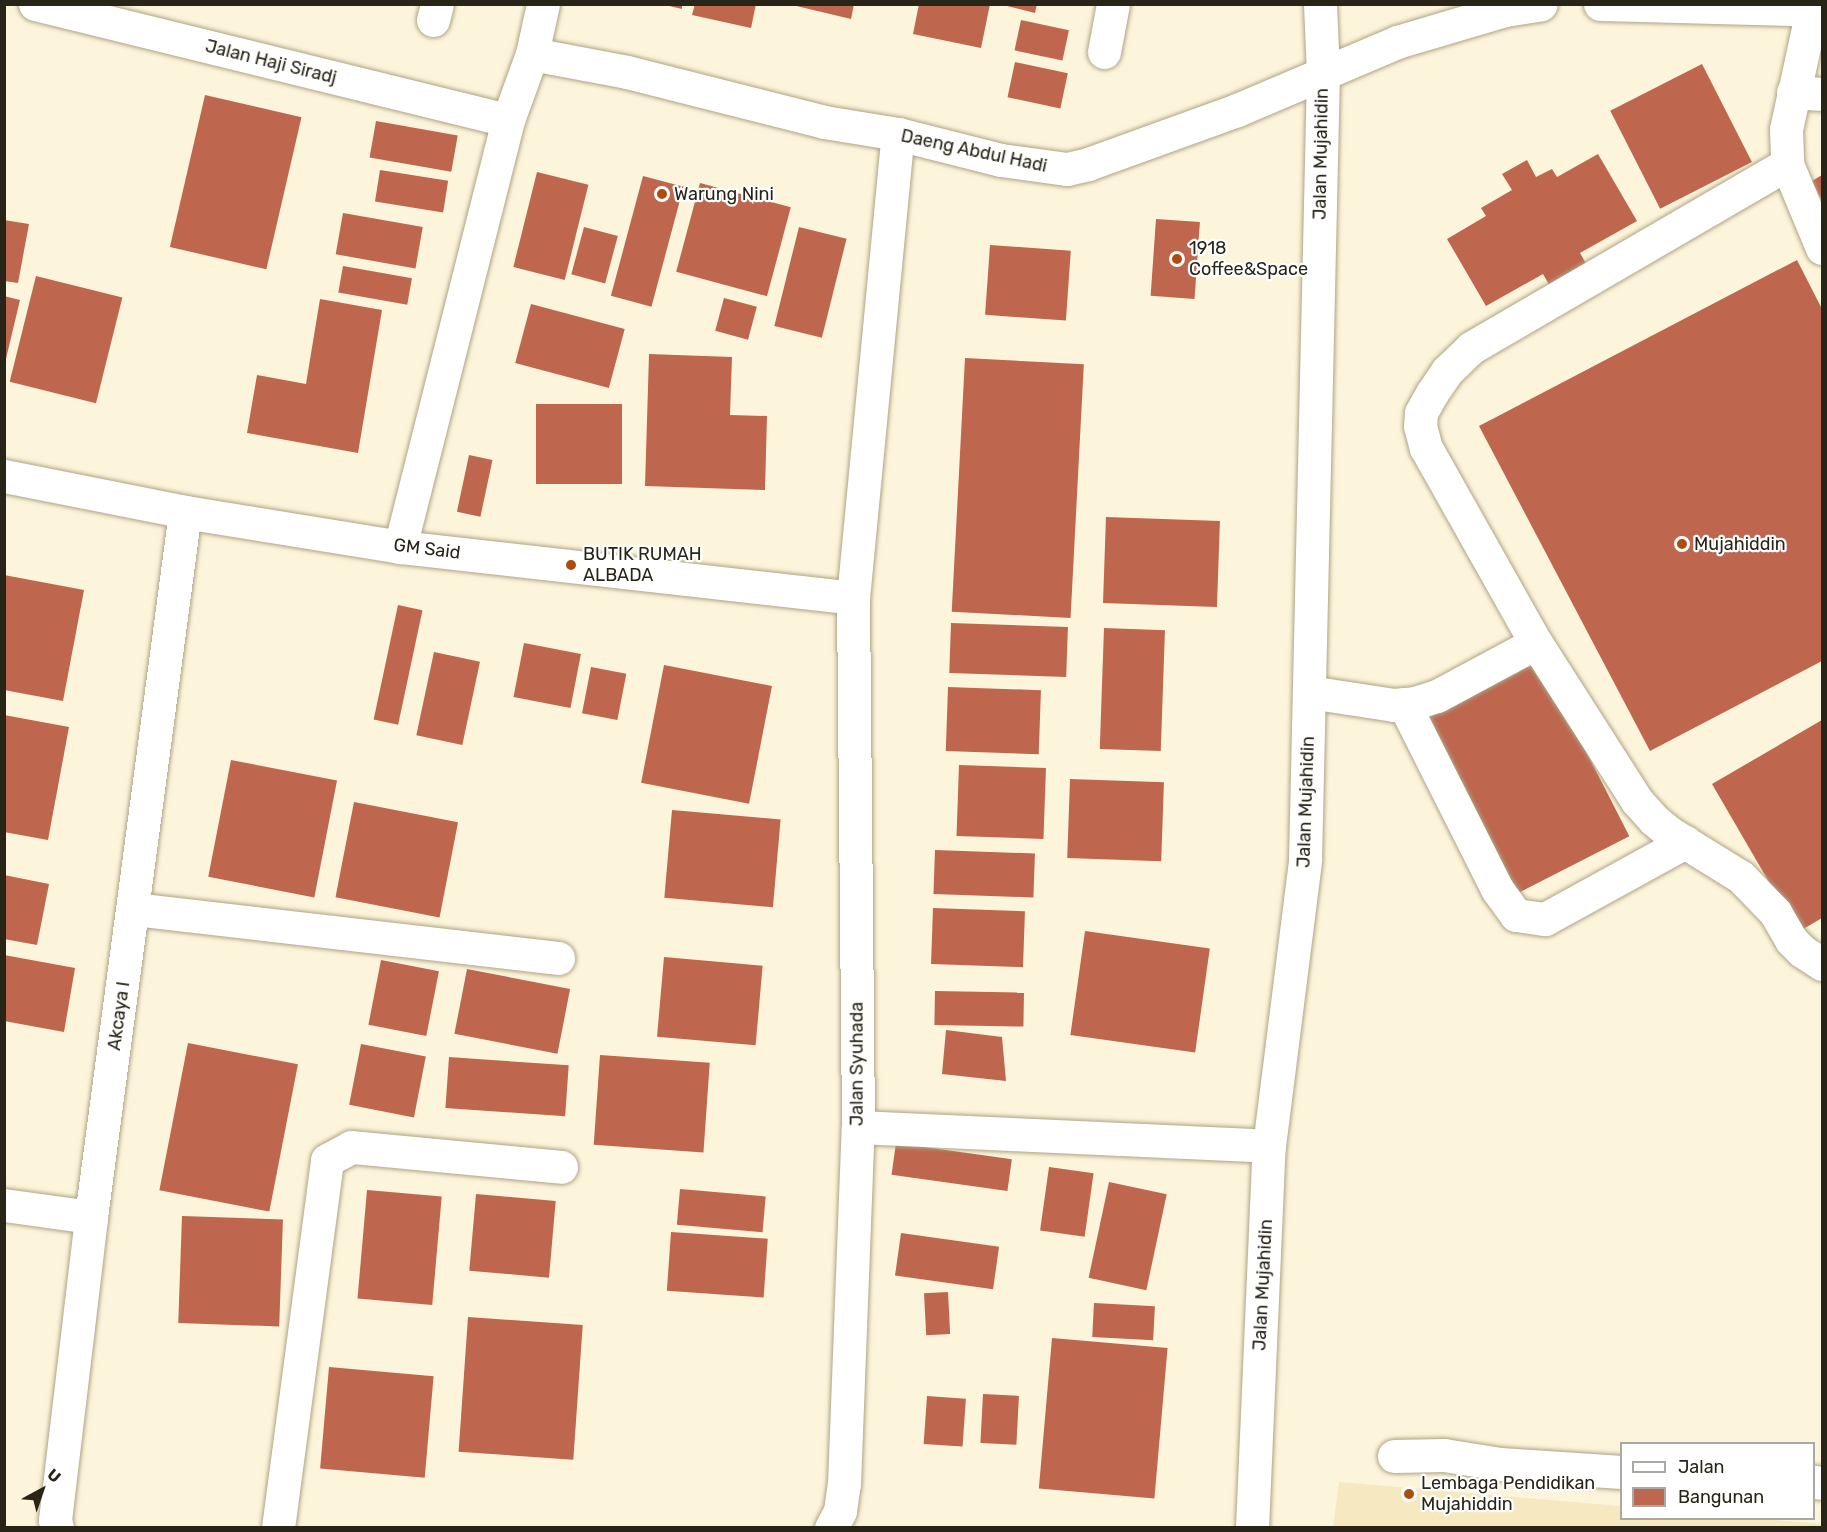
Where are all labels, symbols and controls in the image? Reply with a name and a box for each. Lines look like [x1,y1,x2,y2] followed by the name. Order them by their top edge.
[203,35,339,89] street label: Jalan Haji Siradj
[1309,88,1333,220] street label: Jalan Mujahidin
[899,125,1049,177] street label: Daeng Abdul Hadi
[674,183,774,205] place label: Warung Nini
[655,187,669,201] marker: Warung Nini
[1189,238,1308,280] place label: 1918 Coffee&Space
[1170,252,1184,266] marker: 1918 Coffee&Space
[1694,533,1786,555] place label: Mujahiddin
[392,534,462,564] street label: GM Said
[1675,537,1689,551] marker: Mujahiddin
[583,544,702,586] place label: BUTIK RUMAH ALBADA
[564,558,578,572] marker: BUTIK RUMAH ALBADA
[1293,736,1319,868] street label: Jalan Mujahidin
[103,980,135,1052] street label: Akcaya I
[846,1002,868,1126] street label: Jalan Syuhada
[1249,1219,1277,1351] street label: Jalan Mujahidin
[1620,1442,1815,1520] legend
[1678,1456,1725,1478] text: Jalan
[12,1460,72,1520] north arrow
[43,1465,64,1487] text: U
[1421,1473,1595,1516] place label: Lembaga Pendidikan Mujahiddin
[1678,1486,1764,1508] text: Bangunan
[1402,1487,1416,1501] marker: Lembaga Pendidikan Mujahiddin

